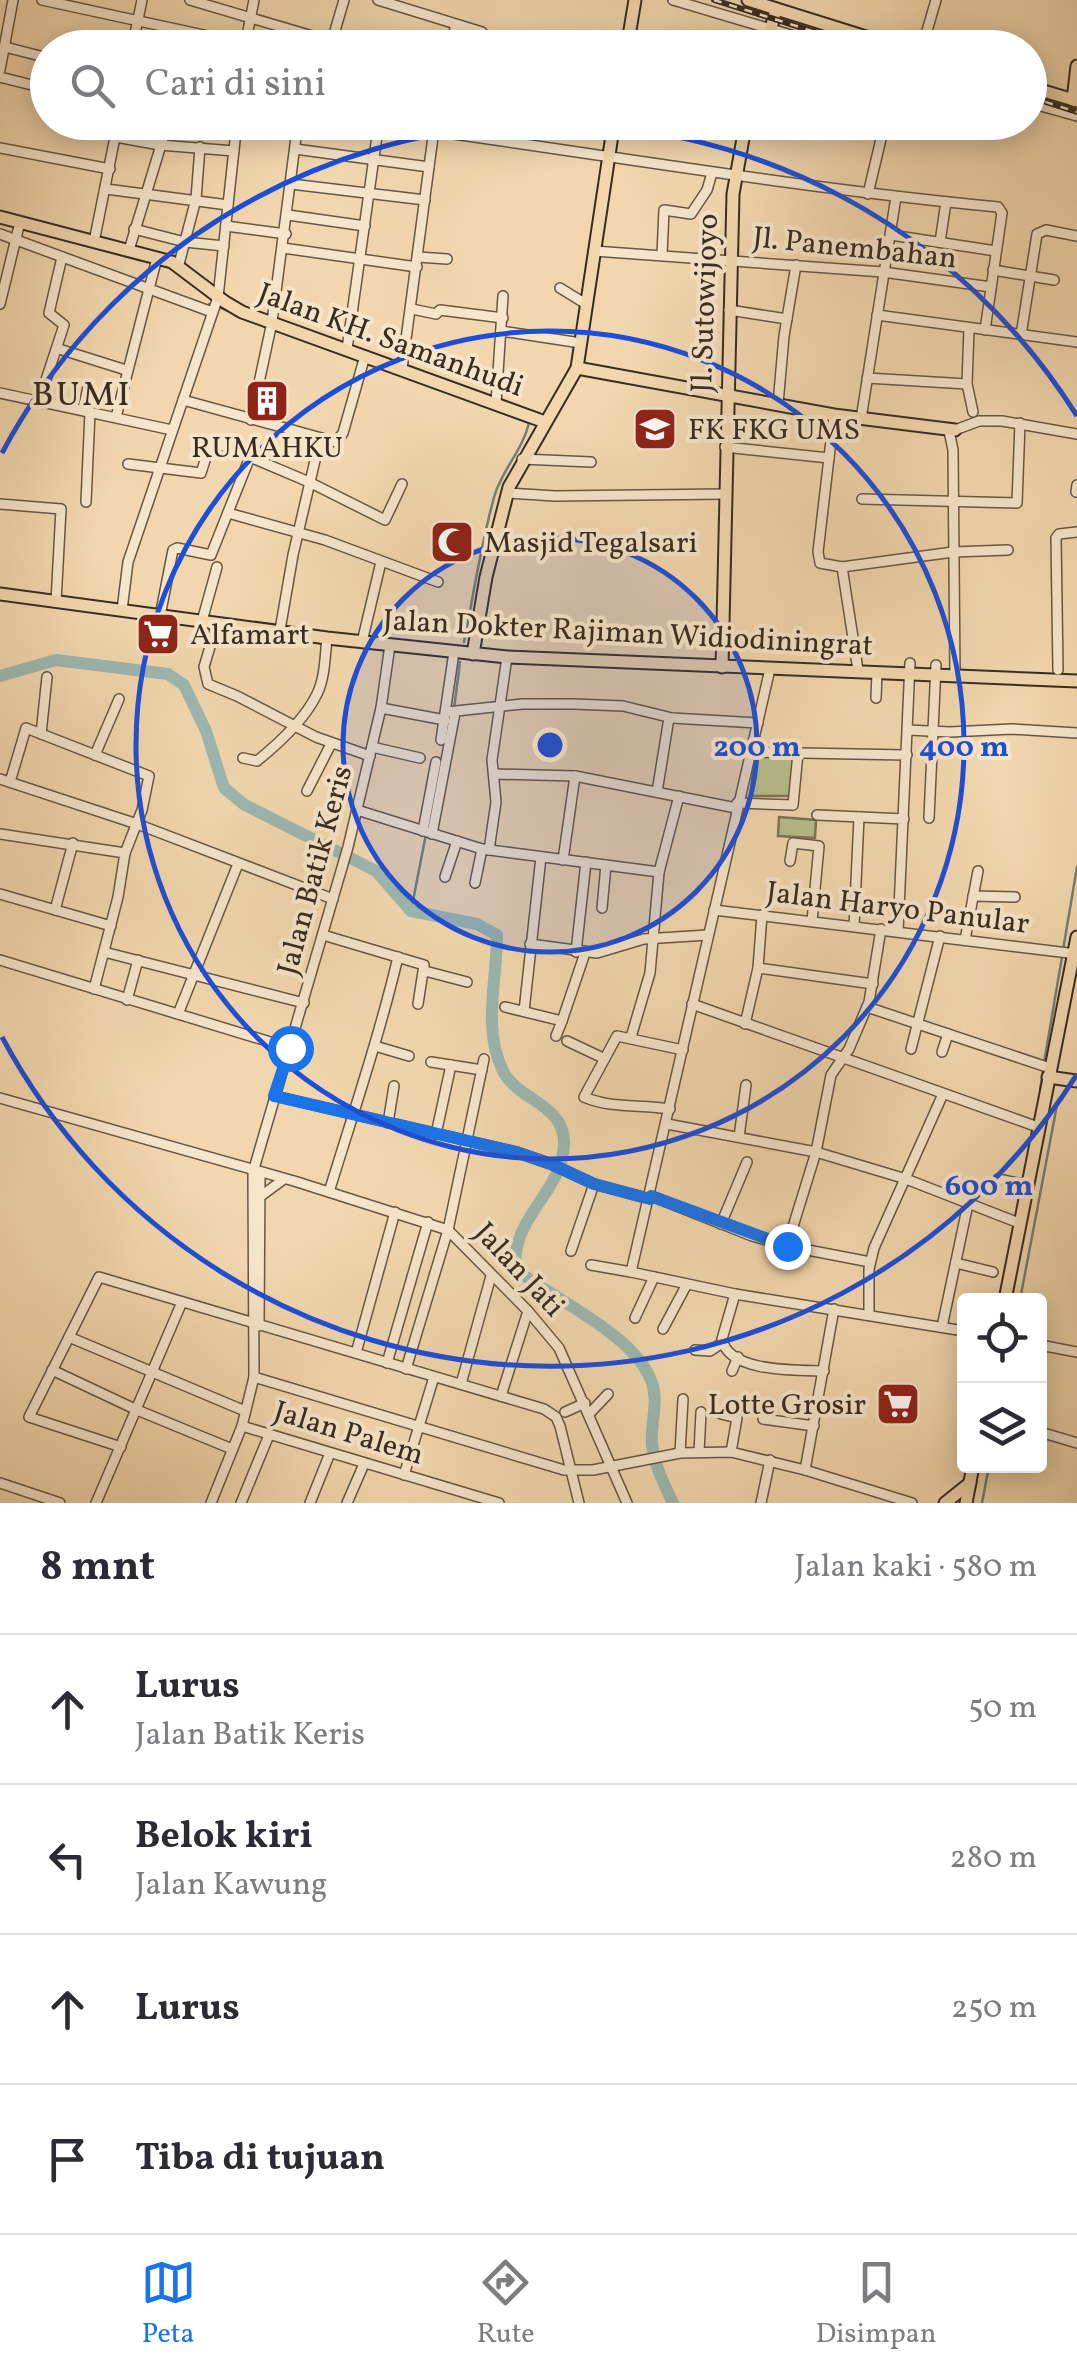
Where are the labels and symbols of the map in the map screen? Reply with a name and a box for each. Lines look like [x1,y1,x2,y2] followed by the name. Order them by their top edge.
[682,213,730,393] street label: Jl. Sutowijoyo
[751,217,959,281] street label: Jl. Panembahan
[251,273,529,409] street label: Jalan KH. Samanhudi
[32,372,132,420] district label: BUMI
[244,378,290,424] building icon: RUMAHKU
[632,406,678,452] school or university icon: FK FKG UMS
[688,410,860,452] place label: FK FKG UMS
[191,428,343,470] place label: RUMAHKU
[429,519,475,565] mosque icon: Masjid Tegalsari
[484,523,698,565] place label: Masjid Tegalsari
[382,600,874,668] street label: Jalan Dokter Rajiman Widiodiningrat
[135,611,181,657] supermarket icon: Alfamart
[190,615,310,657] place label: Alfamart
[532,727,568,763] centre of rings
[713,727,801,769] text: 200 m
[919,727,1009,769] text: 400 m
[268,761,364,980] street label: Jalan Batik Keris
[764,872,1031,946] street label: Jalan Haryo Panular
[268,1026,314,1072] route start
[945,1166,1033,1208] text: 600 m
[463,1213,574,1327] street label: Jalan Jati
[765,1224,811,1270] route end
[875,1381,921,1427] supermarket icon: Lotte Grosir
[708,1385,866,1427] place label: Lotte Grosir
[268,1391,429,1477] street label: Jalan Palem

